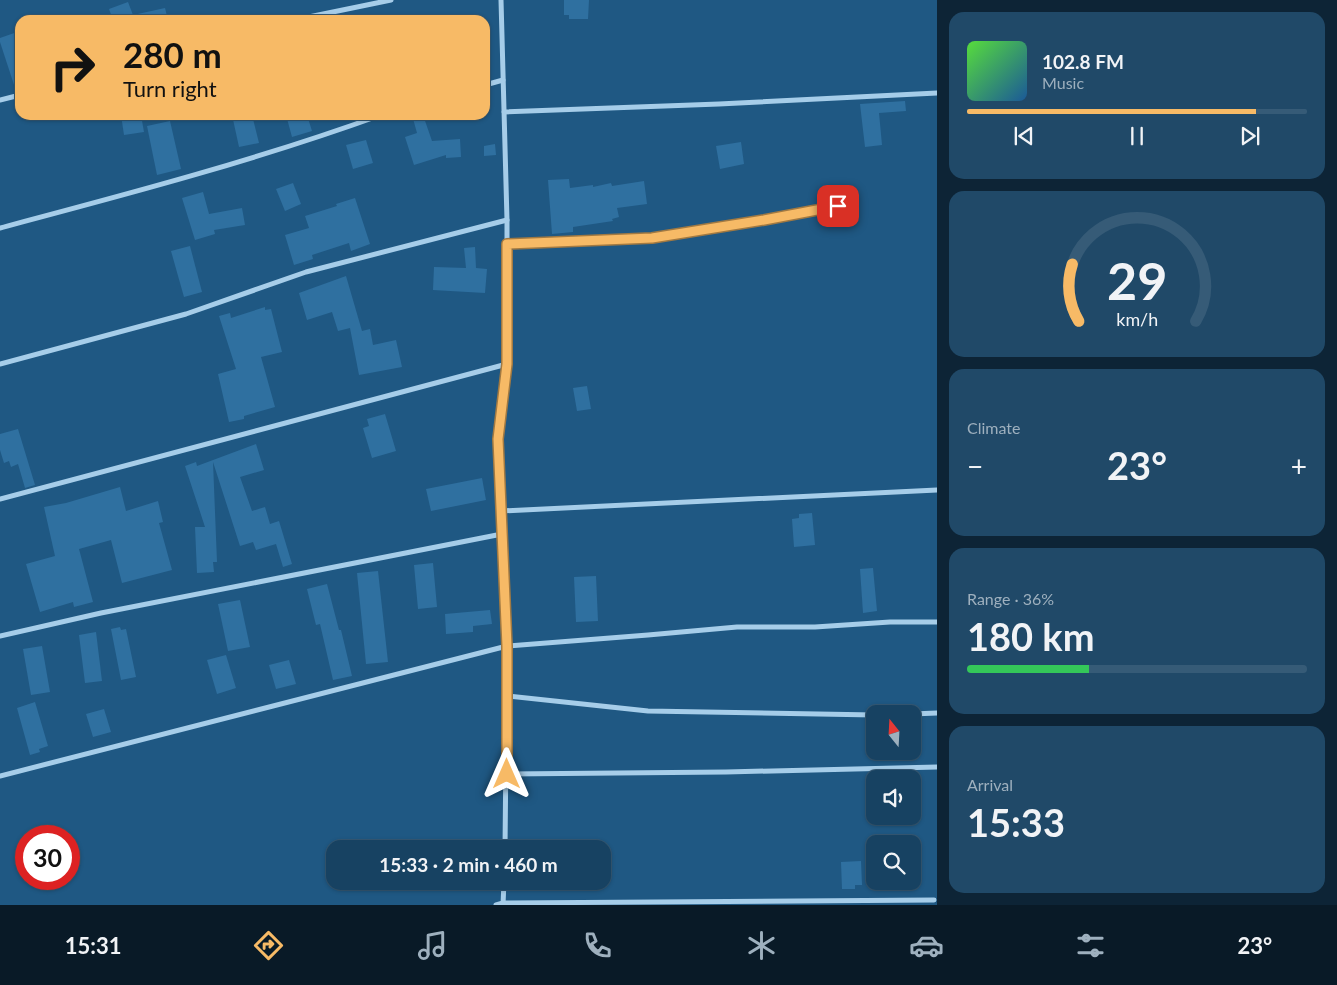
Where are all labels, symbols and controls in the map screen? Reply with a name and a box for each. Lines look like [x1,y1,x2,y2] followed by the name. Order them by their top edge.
[123,33,222,75] text: 280 m
[40,35,105,100] icon: right
[1042,50,1124,73] text: 102.8 FM
[1042,73,1084,92] text: Music
[123,75,217,102] text: Turn right
[1010,122,1038,150] icon: previous
[1123,122,1151,150] icon: pause
[1236,122,1264,150] icon: next
[817,185,859,227] pin
[824,192,852,220] icon: arrive
[1107,249,1167,311] text: 29
[1116,308,1158,330] text: km/h
[967,418,1020,437] text: Climate
[1107,442,1167,488] text: 23°
[967,449,983,483] text: −
[1291,449,1307,483] text: +
[967,589,1054,608] text: Range · 36%
[967,613,1095,659] text: 180 km
[866,705,921,760] north arrow
[866,705,921,890] map controls
[480,747,532,799] position arrow
[866,770,921,825] button: sound
[967,775,1013,794] text: Arrival
[967,799,1065,845] text: 15:33
[15,825,80,890] speed limit sign: 30
[866,835,921,890] button: search
[379,853,558,876] text: 15:33 · 2 min · 460 m
[251,928,286,963] icon: directions
[415,928,450,963] icon: music
[580,928,615,963] icon: phone
[744,928,779,963] icon: climate
[909,928,944,963] icon: car
[1073,928,1108,963] icon: filters
[65,932,121,959] text: 15:31
[1238,932,1272,959] text: 23°

